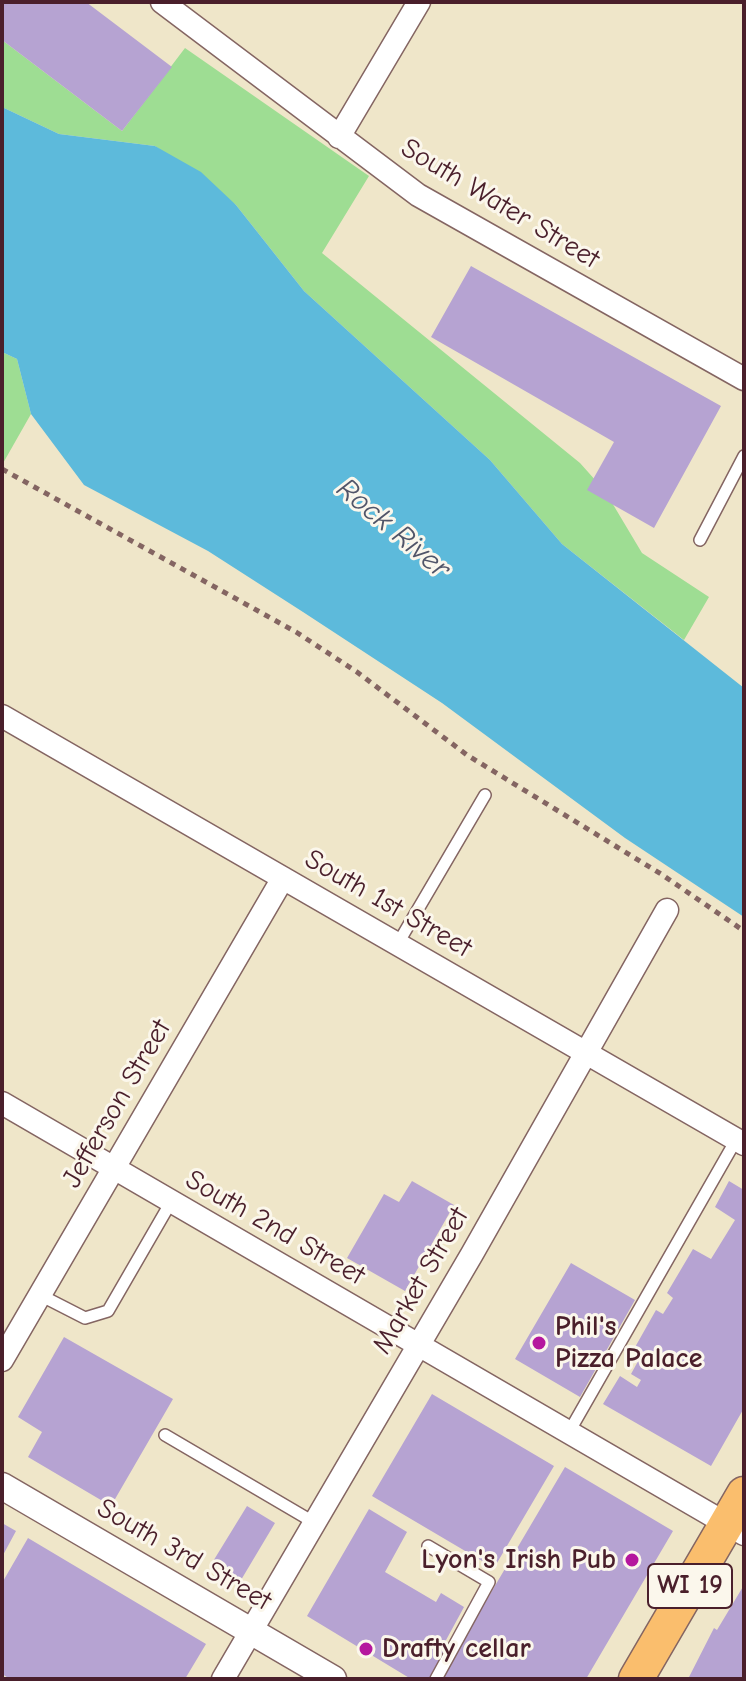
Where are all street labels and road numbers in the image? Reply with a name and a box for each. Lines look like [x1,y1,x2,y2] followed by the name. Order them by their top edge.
[395,132,605,276] street label: South Water Street
[299,843,477,965] street label: South 1st Street
[55,1014,179,1194] street label: Jefferson Street
[179,1163,371,1293] street label: South 2nd Street
[366,1202,476,1360] street label: Market Street
[91,1492,277,1618] street label: South 3rd Street
[648,1564,732,1608] road number: WI 19

